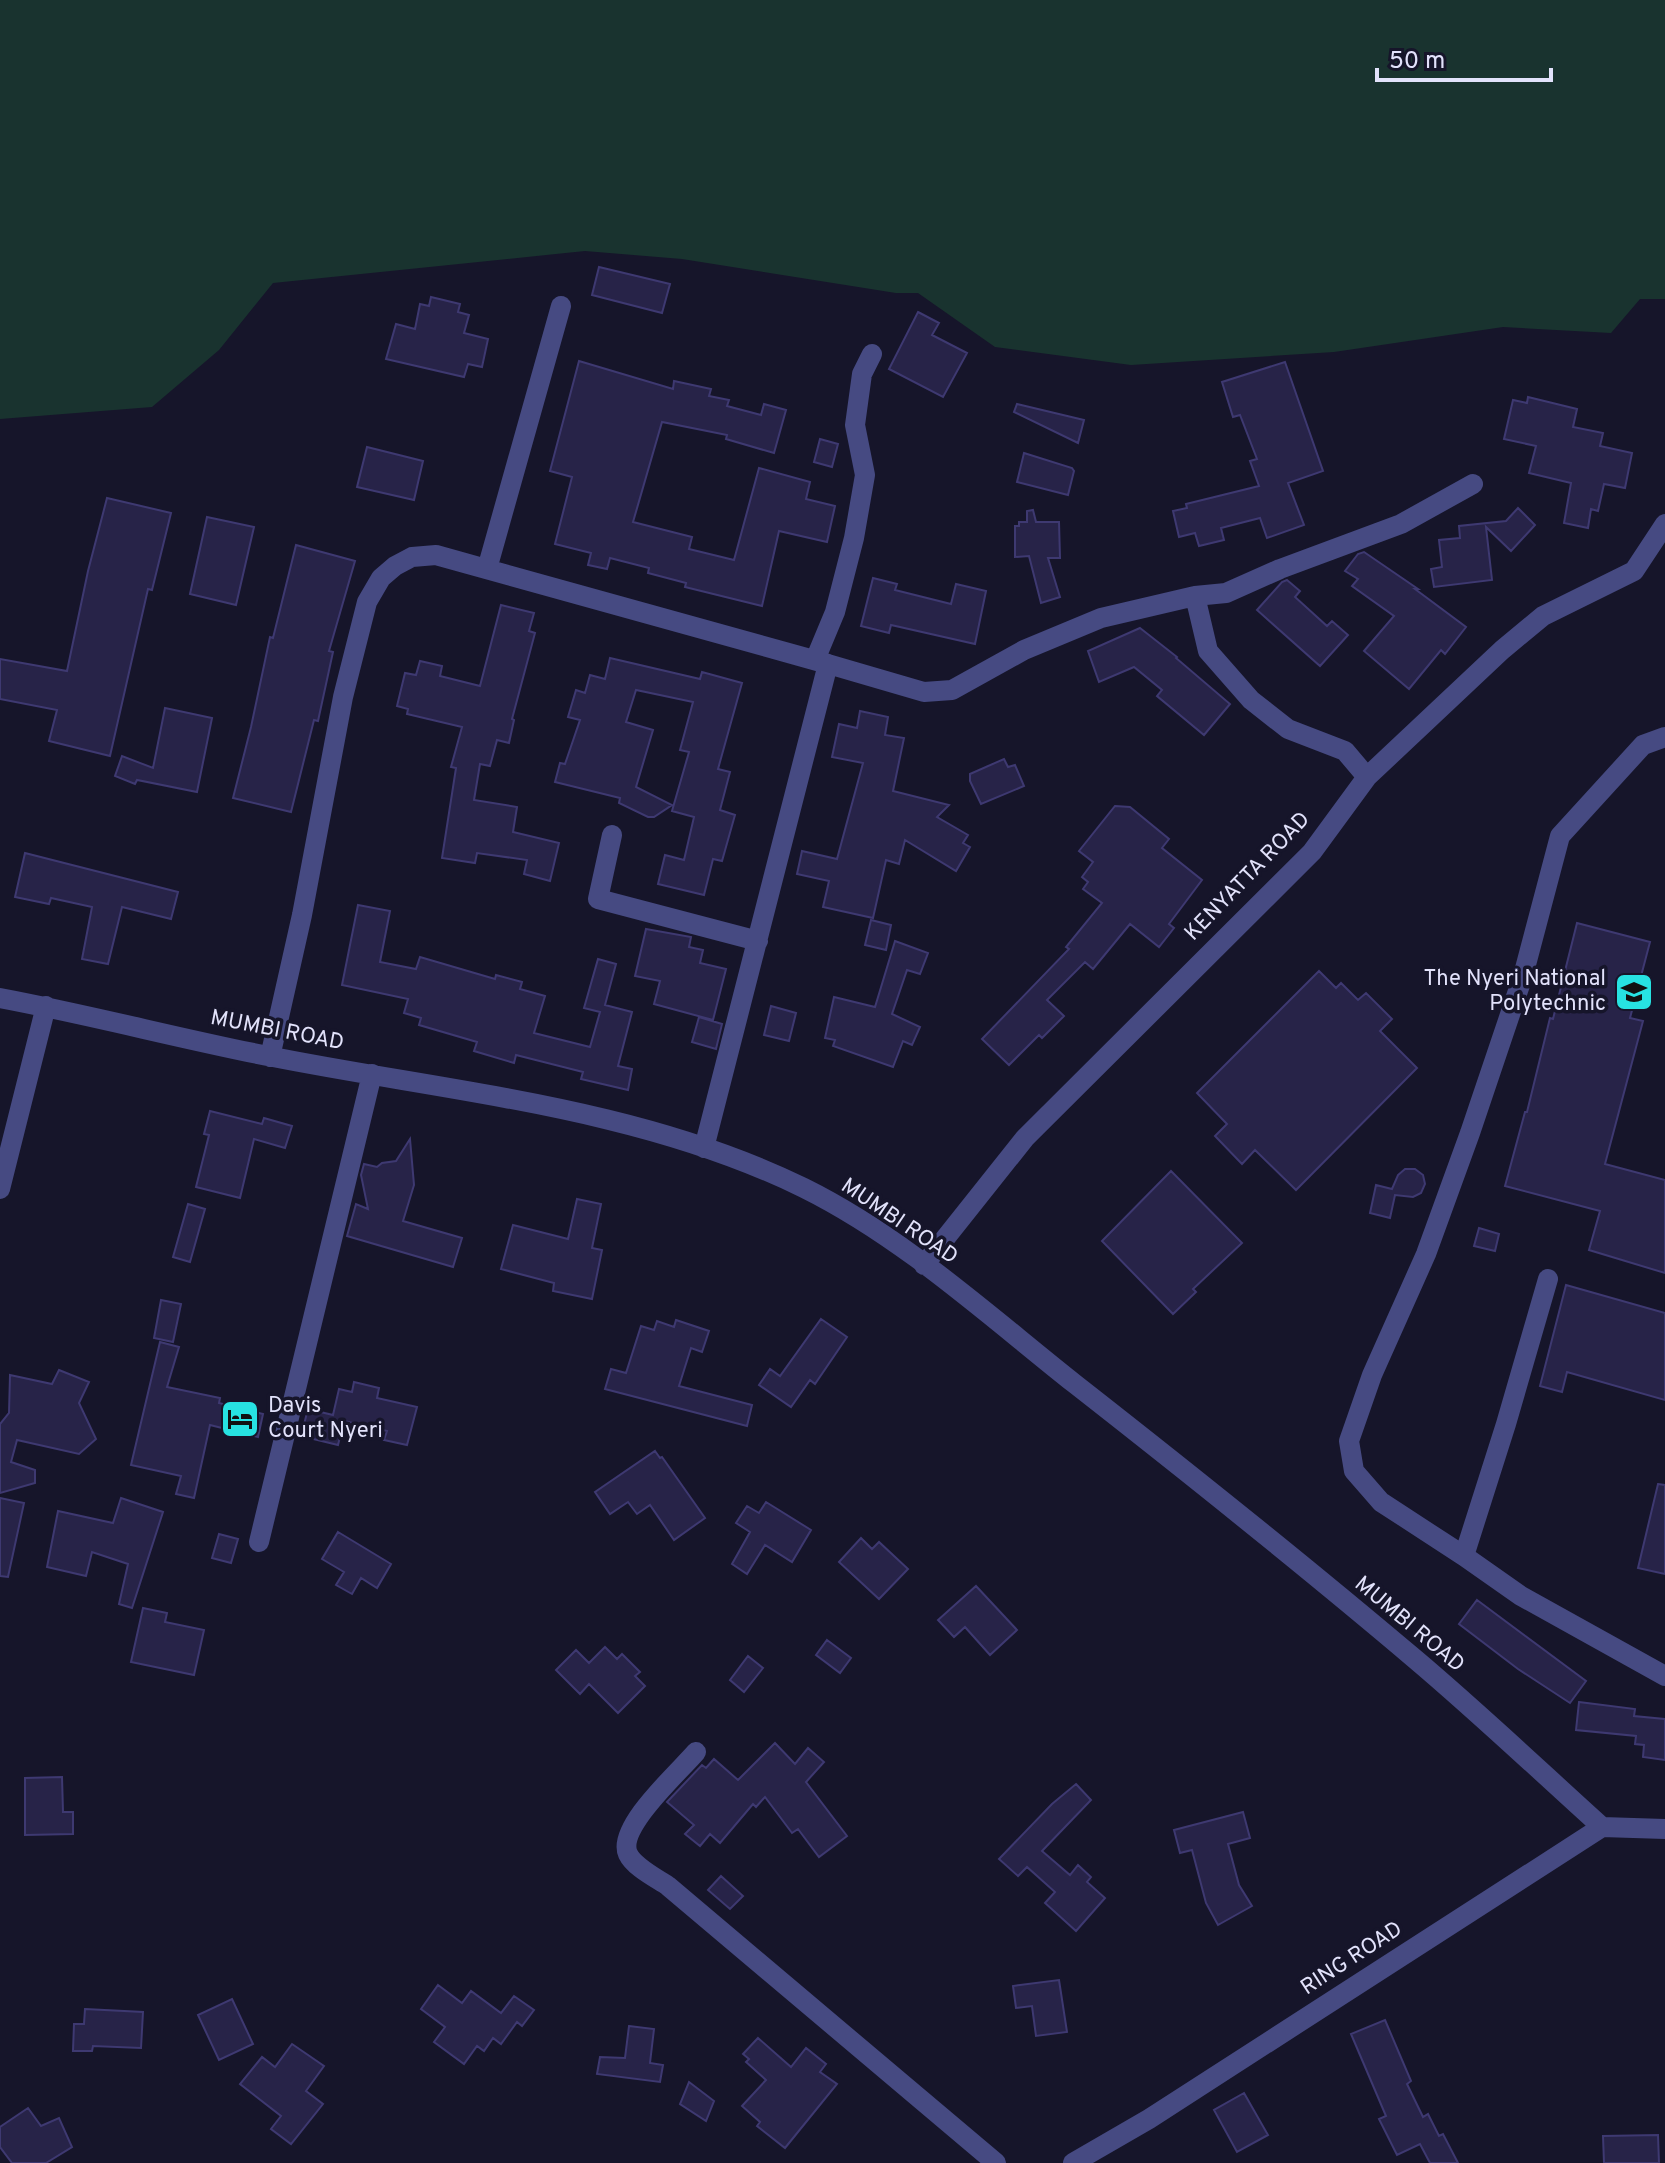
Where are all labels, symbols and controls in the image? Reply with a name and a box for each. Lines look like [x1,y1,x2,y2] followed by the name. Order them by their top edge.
[1377,32,1551,82] scale bar
[1389,47,1445,77] text: 50 m
[1180,807,1316,947] street label: KENYATTA ROAD
[1423,966,1606,1018] place label: The Nyeri National Polytechnic
[1613,971,1655,1013] school or university icon: The Nyeri National Polytechnic
[208,1005,346,1057] street label: MUMBI ROAD
[835,1173,963,1271] street label: MUMBI ROAD
[268,1393,383,1445] place label: Davis Court Nyeri
[219,1398,261,1440] hotel icon: Davis Court Nyeri
[1348,1571,1470,1679] street label: MUMBI ROAD
[1296,1916,1408,2002] street label: RING ROAD

